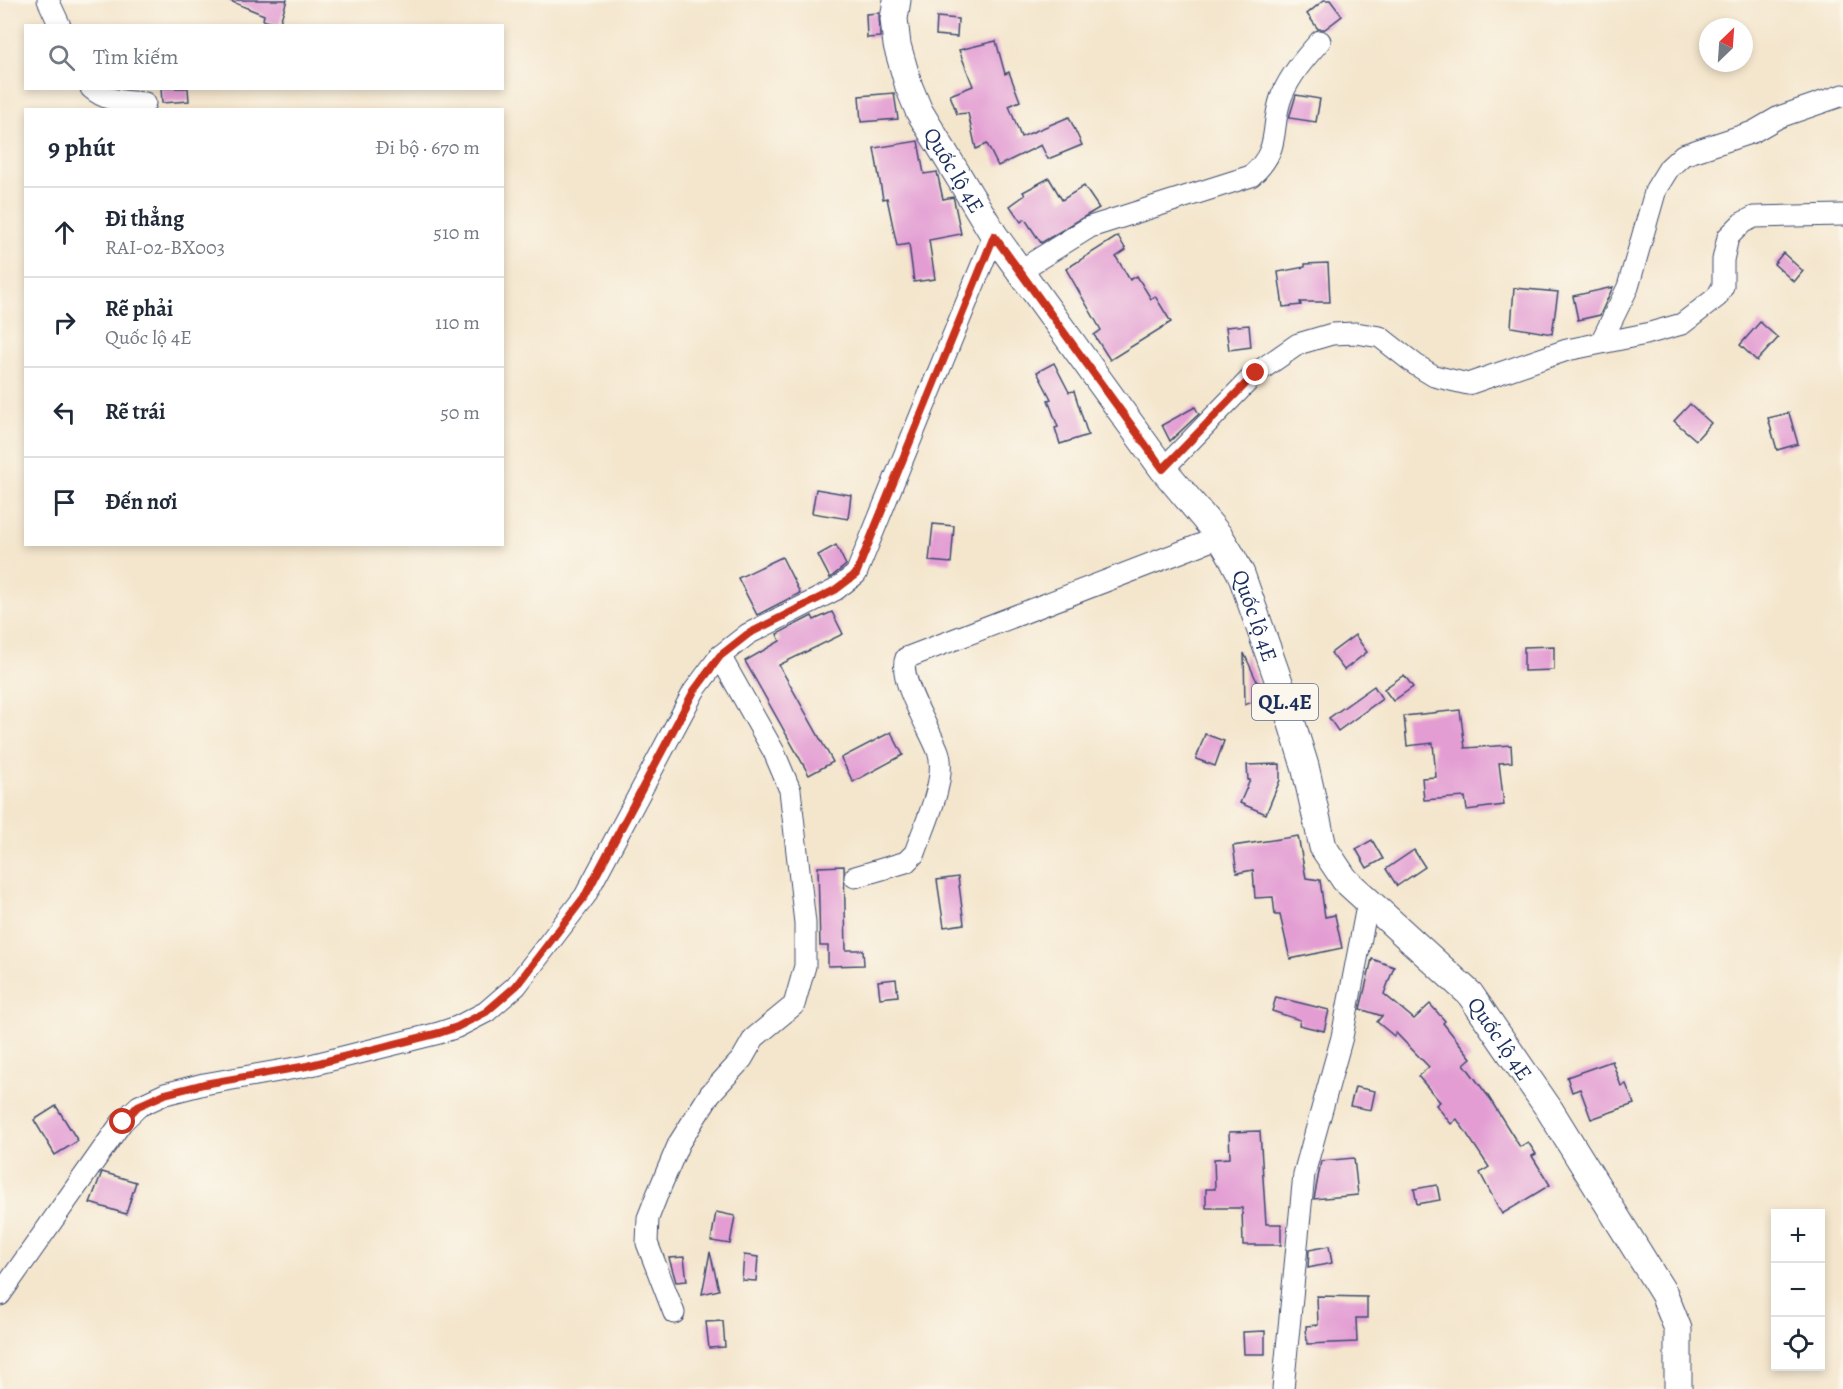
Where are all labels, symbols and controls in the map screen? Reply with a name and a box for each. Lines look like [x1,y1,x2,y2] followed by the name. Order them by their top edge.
[1699,18,1753,72] north arrow
[24,24,504,90] search box
[45,41,78,74] icon: search
[93,42,179,72] text: Tìm kiếm
[916,122,991,219] street label: Quốc lộ 4E
[48,130,115,165] text: 9 phút
[375,134,480,161] text: Đi bộ · 670 m
[105,204,184,234] text: Đi thẳng
[48,216,81,249] icon: ahead
[433,219,480,246] text: 510 m
[105,234,225,261] text: RAI-02-BX003
[105,294,173,324] text: Rẽ phải
[48,306,81,339] icon: right
[435,309,480,336] text: 110 m
[105,324,192,351] text: Quốc lộ 4E
[1242,359,1268,385] route end
[48,396,81,429] icon: left
[105,397,166,427] text: Rẽ trái
[440,399,480,426] text: 50 m
[48,486,81,519] icon: arrive
[105,487,177,517] text: Đến nơi
[1225,566,1285,666] street label: Quốc lộ 4E
[1252,684,1318,720] road number: QL.4E
[1460,991,1539,1087] street label: Quốc lộ 4E
[109,1108,135,1134] route start
[1771,1209,1825,1371] map controls
[1771,1209,1825,1263] button: +
[1771,1263,1825,1317] button: −
[1771,1317,1825,1371] button: locate

